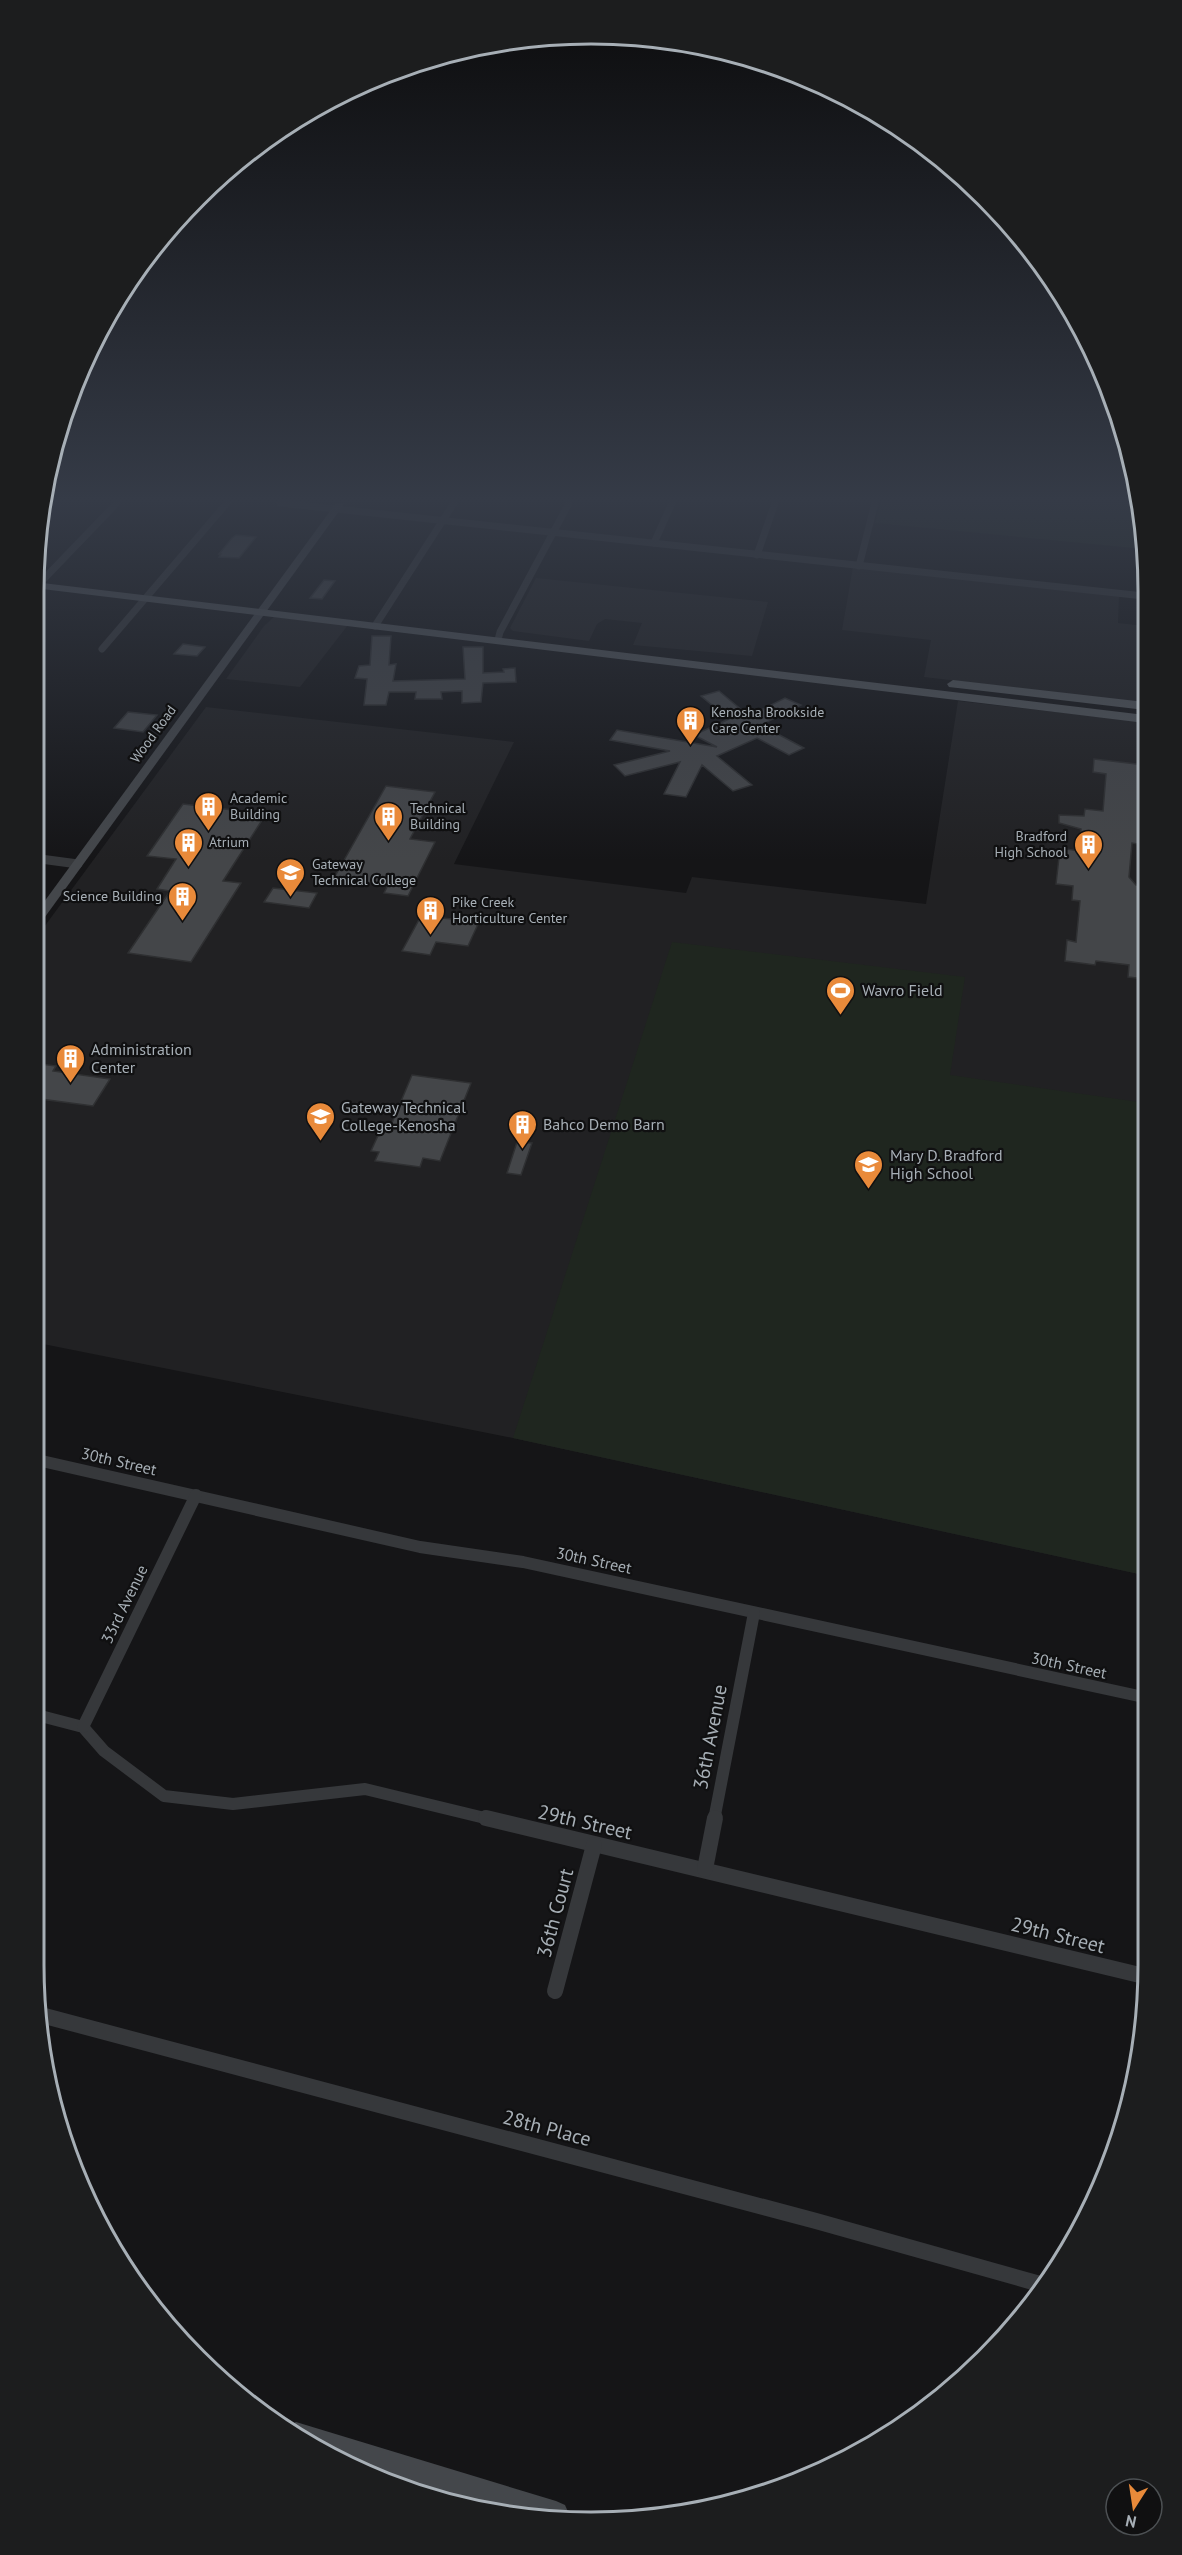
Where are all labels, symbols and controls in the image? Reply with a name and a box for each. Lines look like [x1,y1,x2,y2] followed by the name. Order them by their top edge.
[126,702,180,766] street label: Wood Road
[711,703,824,737] place label: Kenosha Brookside Care Center
[674,704,706,746] building icon: Kenosha Brookside Care Center
[230,789,287,823] place label: Academic Building
[193,790,225,832] building icon: Academic Building
[410,799,466,833] place label: Technical Building
[373,800,405,842] building icon: Technical Building
[172,826,204,868] building icon: Atrium
[994,827,1067,861] place label: Bradford High School
[1072,828,1104,870] building icon: Bradford High School
[209,833,249,851] place label: Atrium
[312,855,416,889] place label: Gateway Technical College
[275,856,307,898] school or university icon: Gateway Technical College
[167,880,199,922] building icon: Science Building
[63,887,162,905] place label: Science Building
[452,893,567,927] place label: Pike Creek Horticulture Center
[415,894,447,936] building icon: Pike Creek Horticulture Center
[825,974,857,1016] sports icon: Wavro Field
[862,980,943,1000] place label: Wavro Field
[91,1039,192,1077] place label: Administration Center
[54,1042,86,1084] building icon: Administration Center
[341,1097,466,1135] place label: Gateway Technical College-Kenosha
[304,1100,336,1142] school or university icon: Gateway Technical College-Kenosha
[506,1108,538,1150] building icon: Bahco Demo Barn
[543,1114,665,1134] place label: Bahco Demo Barn
[890,1145,1003,1183] place label: Mary D. Bradford High School
[853,1148,885,1190] school or university icon: Mary D. Bradford High School
[79,1443,159,1480] street label: 30th Street
[554,1542,634,1578] street label: 30th Street
[96,1561,152,1647] street label: 33rd Avenue
[1029,1647,1109,1683] street label: 30th Street
[687,1682,733,1792] street label: 36th Avenue
[535,1799,635,1846] street label: 29th Street
[531,1865,579,1960] street label: 36th Court
[1008,1911,1108,1959] street label: 29th Street
[500,2104,594,2152] street label: 28th Place
[1104,2477,1164,2537] north arrow
[1124,2511,1138,2533] text: N

